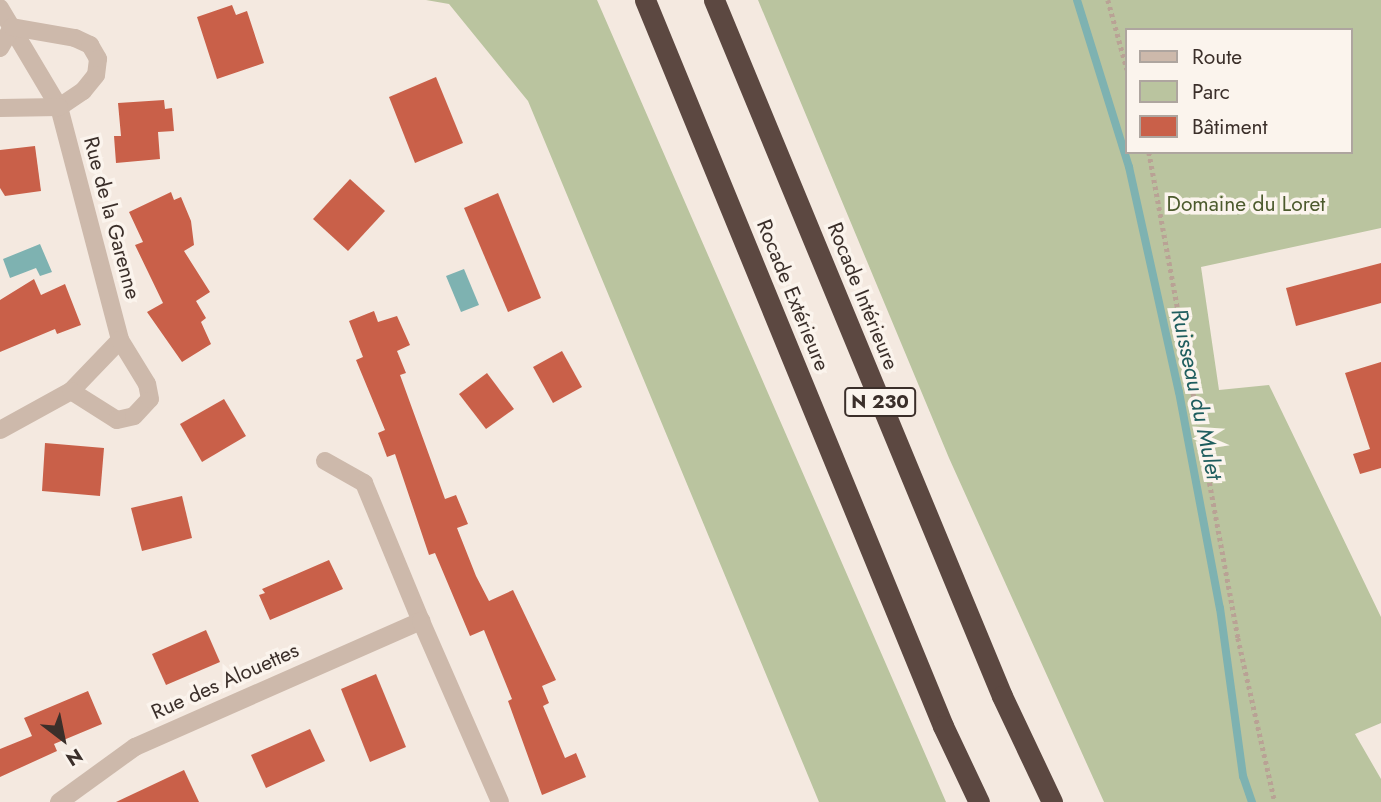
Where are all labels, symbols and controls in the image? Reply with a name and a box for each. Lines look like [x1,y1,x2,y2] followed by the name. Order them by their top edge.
[1126,28,1353,154] legend
[1192,42,1242,72] text: Route
[1192,77,1230,107] text: Parc
[1192,112,1268,142] text: Bâtiment
[78,134,146,302] street label: Rue de la Garenne
[1167,191,1325,217] park label: Domaine du Loret
[751,216,835,374] street label: Rocade Extérieure
[822,219,904,373] street label: Rocade Intérieure
[1165,306,1229,482] water label: Ruisseau du Mulet
[843,386,917,418] road number: N 230
[147,637,303,725] street label: Rue des Alouettes
[28,704,98,774] north arrow
[61,742,88,773] text: N

